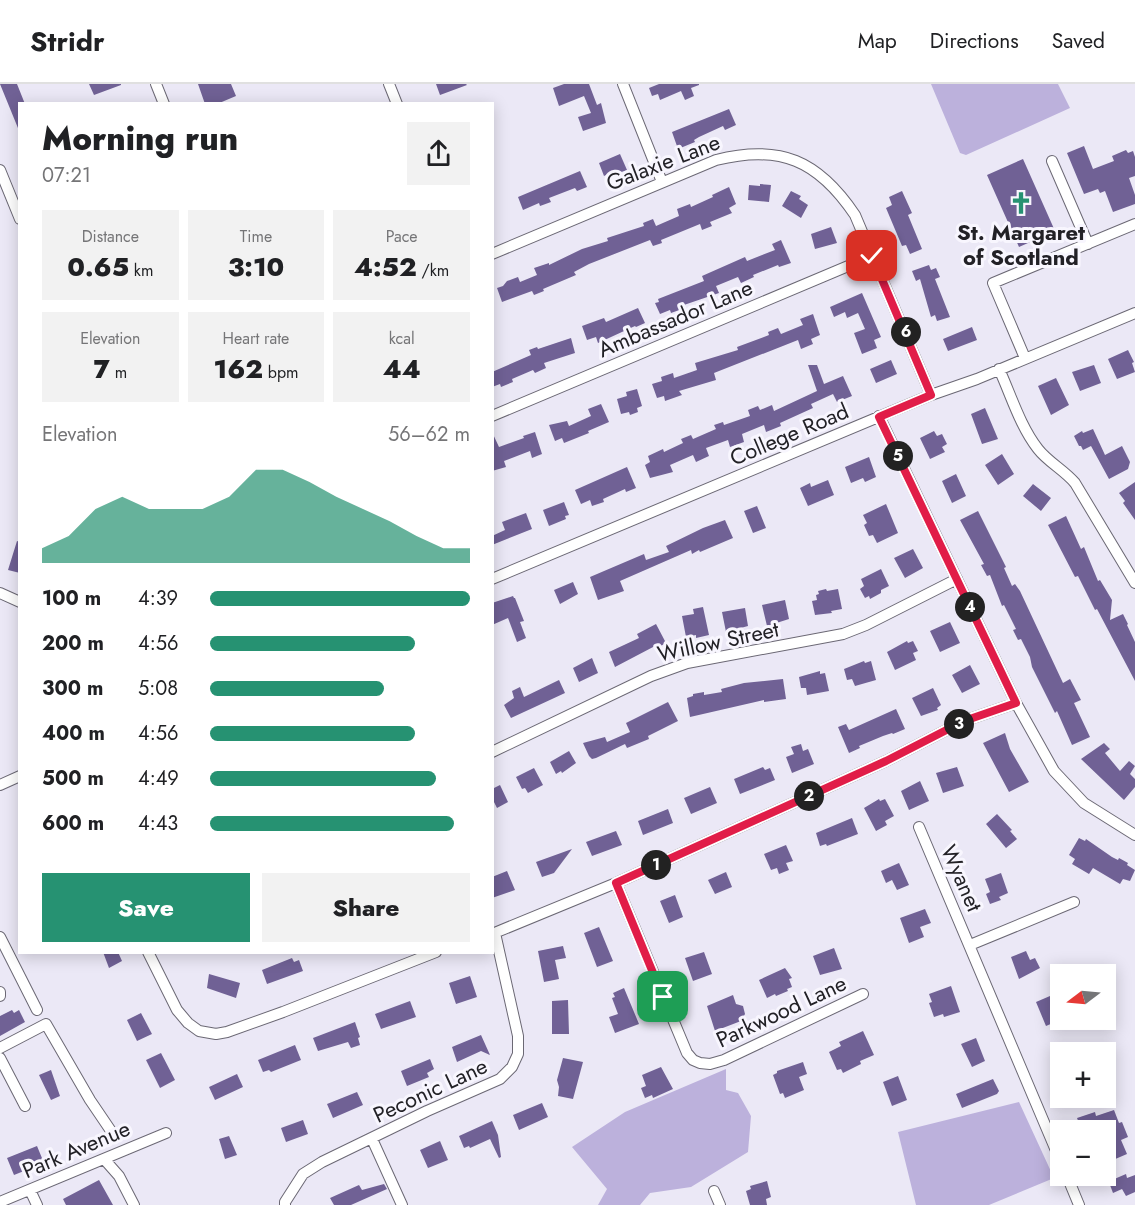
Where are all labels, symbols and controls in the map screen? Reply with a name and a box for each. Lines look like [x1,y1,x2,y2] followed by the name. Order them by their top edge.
[30,21,104,62] text: Stridr
[858,26,897,56] text: Map
[930,26,1019,56] text: Directions
[1052,26,1105,56] text: Saved
[42,115,238,162] text: Morning run
[407,122,470,185] button: share
[601,126,725,198] street label: Galaxie Lane
[42,161,91,190] text: 07:21
[1008,190,1034,216] church icon: St. Margaret of Scotland
[957,216,1085,273] place label: St. Margaret of Scotland
[82,225,139,248] text: Distance
[240,225,272,248] text: Time
[386,225,418,248] text: Pace
[846,230,897,281] pin
[855,239,888,272] icon: check
[67,248,129,286] text: 0.65
[228,248,284,286] text: 3:10
[354,248,417,286] text: 4:52
[129,259,153,282] text: km
[417,259,449,282] text: /km
[593,271,757,365] street label: Ambassador Lane
[891,317,921,347] pin: 6
[901,320,911,343] text: 6
[80,327,141,350] text: Elevation
[223,327,289,350] text: Heart rate
[389,327,415,350] text: kcal
[94,350,110,388] text: 7
[213,350,263,388] text: 162
[383,350,421,388] text: 44
[110,361,127,384] text: m
[263,361,299,384] text: bpm
[725,395,853,473] street label: College Road
[42,420,117,449] text: Elevation
[388,420,470,449] text: 56–62 m
[883,441,913,471] pin: 5
[893,444,903,467] text: 5
[42,584,101,613] text: 100 m
[138,584,178,613] text: 4:39
[955,592,985,622] pin: 4
[964,595,976,618] text: 4
[654,612,782,669] street label: Willow Street
[42,629,104,658] text: 200 m
[138,629,178,658] text: 4:56
[42,674,103,703] text: 300 m
[138,674,178,703] text: 5:08
[944,709,974,739] pin: 3
[954,712,964,735] text: 3
[42,719,105,748] text: 400 m
[138,719,178,748] text: 4:56
[42,764,104,793] text: 500 m
[138,764,179,793] text: 4:49
[794,781,824,811] pin: 2
[804,784,814,807] text: 2
[42,809,104,838] text: 600 m
[138,809,178,838] text: 4:43
[933,839,991,917] street label: Wyanet
[641,850,671,880] pin: 1
[652,853,660,876] text: 1
[42,873,250,942] button: Save
[262,873,470,942] button: Share
[1050,964,1116,1030] north arrow
[1050,964,1116,1186] map controls
[710,967,852,1055] street label: Parkwood Lane
[637,971,688,1022] pin
[646,980,679,1013] icon: arrive
[1050,1042,1116,1108] button: +
[367,1050,493,1130] street label: Peconic Lane
[17,1112,135,1186] street label: Park Avenue
[1050,1120,1116,1186] button: −

